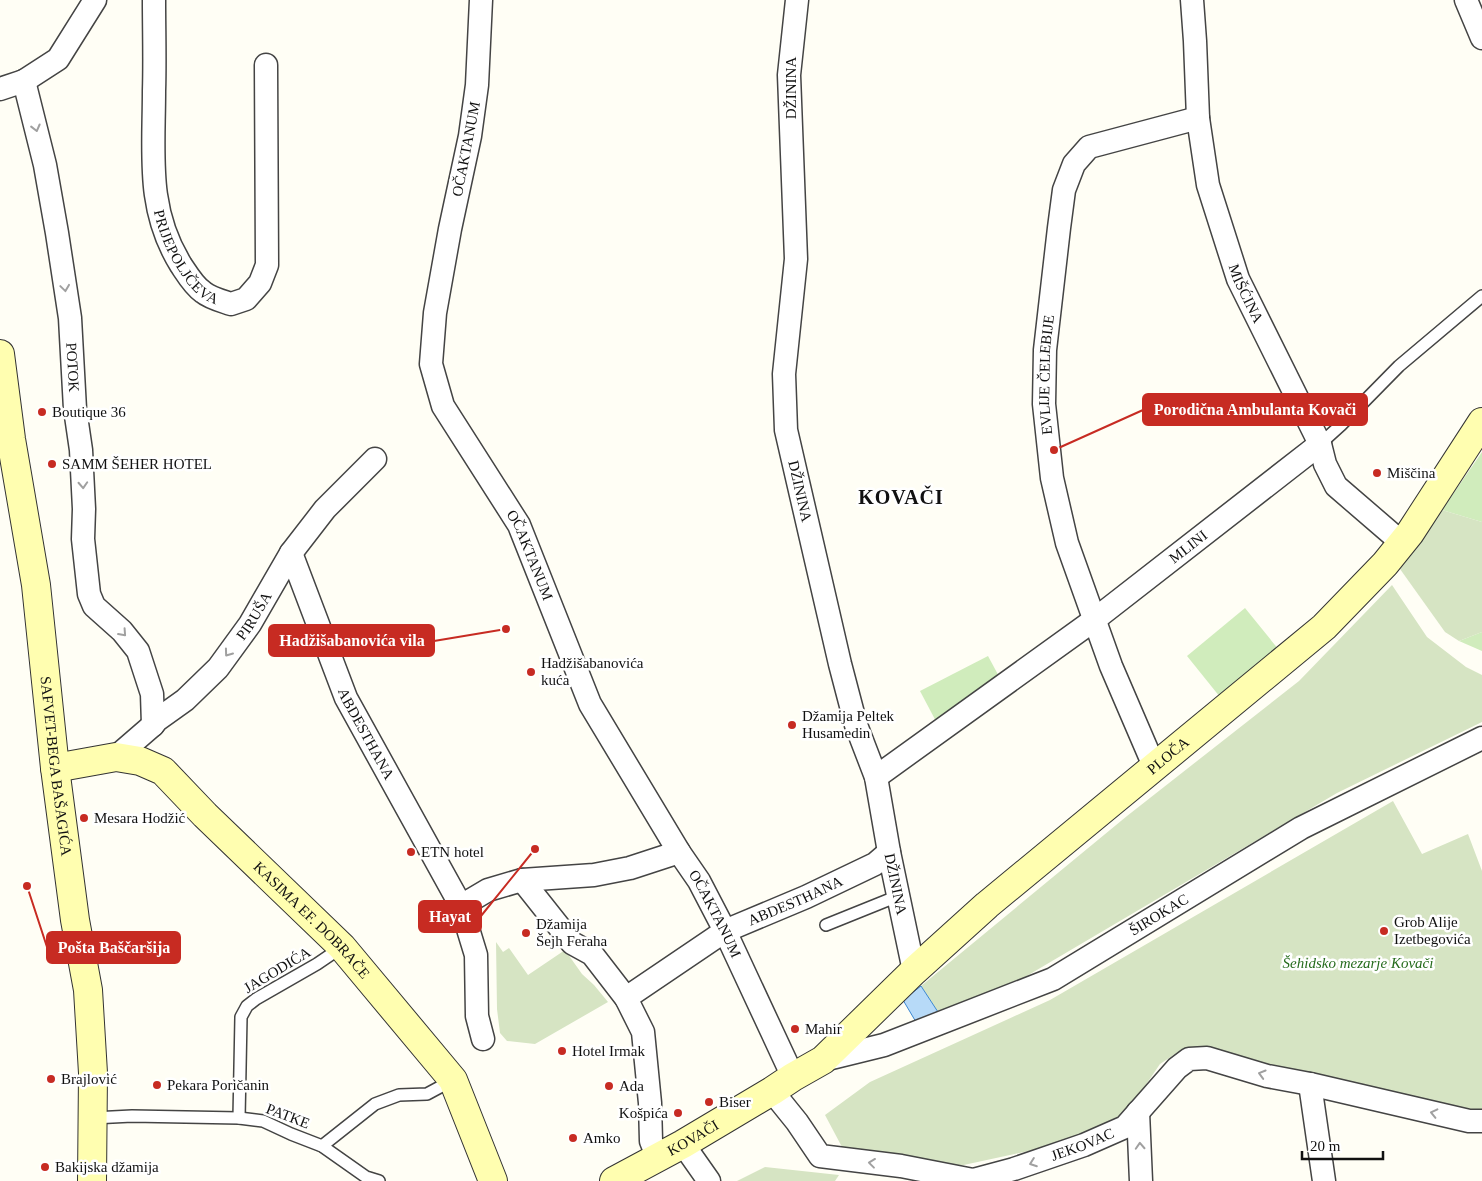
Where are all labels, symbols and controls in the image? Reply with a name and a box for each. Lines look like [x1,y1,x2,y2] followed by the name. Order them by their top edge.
[783,57,799,119] street label: DŽININA
[449,100,483,198] street label: OČAKTANUM
[30,124,40,132] one-way arrow
[151,208,221,307] street label: PRIJEPOLJČEVA
[1226,262,1267,326] street label: MIŠĆINA
[60,284,70,292] one-way arrow
[1036,314,1057,436] street label: EVLIJE ČELEBIJE
[63,342,82,393] street label: POTOK
[1143,394,1367,425] callout: Porodična Ambulanta Kovači
[1154,401,1357,418] text: Porodična Ambulanta Kovači
[52,404,126,420] place label: Boutique 36
[36,406,48,418] marker: Boutique 36
[62,456,212,472] place label: SAMM ŠEHER HOTEL
[46,458,58,470] marker: SAMM ŠEHER HOTEL
[785,459,815,524] street label: DŽININA
[1387,465,1436,481] place label: Miščina
[1371,467,1383,479] marker: Miščina
[78,481,88,489] one-way arrow
[858,485,944,508] district label: KOVAČI
[504,507,556,602] street label: OČAKTANUM
[1166,527,1210,566] street label: MLINI
[233,589,275,643] street label: PIRUŠA
[269,625,434,656] callout: Hadžišabanovića vila
[117,628,126,637] one-way arrow
[279,632,425,649] text: Hadžišabanovića vila
[225,647,234,657] one-way arrow
[541,655,644,688] place label: Hadžišabanovića kuća
[525,666,537,678] marker: Hadžišabanovića kuća
[38,675,75,857] street label: SAFVET-BEGA BAŠAGIĆA
[335,686,397,782] street label: ABDESTHANA
[802,708,895,741] place label: Džamija Peltek Husamedin
[786,719,798,731] marker: Džamija Peltek Husamedin
[1144,734,1192,777] street label: PLOČA
[94,810,186,826] place label: Mesara Hodžić
[78,812,90,824] marker: Mesara Hodžić
[421,844,484,860] place label: ETN hotel
[405,846,417,858] marker: ETN hotel
[881,852,910,916] street label: DŽININA
[251,858,373,982] street label: KASIMA EF. DOBRAČE
[686,867,744,960] street label: OČAKTANUM
[745,873,845,928] street label: ABDESTHANA
[1126,891,1191,939] street label: ŠIROKAC
[419,901,481,932] callout: Hayat
[429,908,472,926] text: Hayat
[1394,914,1471,947] place label: Grob Alije Izetbegovića
[536,916,608,949] place label: Džamija Šejh Feraha
[1378,925,1390,937] marker: Grob Alije Izetbegovića
[520,927,532,939] marker: Džamija Šejh Feraha
[47,932,180,963] callout: Pošta Baščaršija
[58,939,170,957] text: Pošta Baščaršija
[241,944,313,996] street label: JAGODIĆA
[1283,955,1433,971] park label: Šehidsko mezarje Kovači
[805,1021,842,1037] place label: Mahir
[789,1023,801,1035] marker: Mahir
[572,1043,645,1059] place label: Hotel Irmak
[556,1045,568,1057] marker: Hotel Irmak
[1258,1069,1266,1080] one-way arrow
[61,1071,117,1087] place label: Brajlović
[45,1073,57,1085] marker: Brajlović
[167,1077,270,1093] place label: Pekara Poričanin
[619,1078,644,1094] place label: Ada
[151,1079,163,1091] marker: Pekara Poričanin
[603,1080,615,1092] marker: Ada
[719,1094,751,1110] place label: Biser
[703,1096,715,1108] marker: Biser
[264,1100,312,1132] street label: PATKE
[619,1105,668,1121] place label: Košpića
[672,1107,684,1119] marker: Košpića
[1430,1108,1439,1119] one-way arrow
[665,1117,721,1159] street label: KOVAČI
[1049,1125,1116,1164] street label: JEKOVAC
[1302,1128,1383,1160] scale bar
[583,1130,621,1146] place label: Amko
[567,1132,579,1144] marker: Amko
[1310,1138,1341,1154] text: 20 m
[1134,1142,1145,1150] one-way arrow
[1029,1157,1038,1167] one-way arrow
[868,1158,876,1169] one-way arrow
[55,1159,159,1175] place label: Bakijska džamija
[39,1161,51,1173] marker: Bakijska džamija

